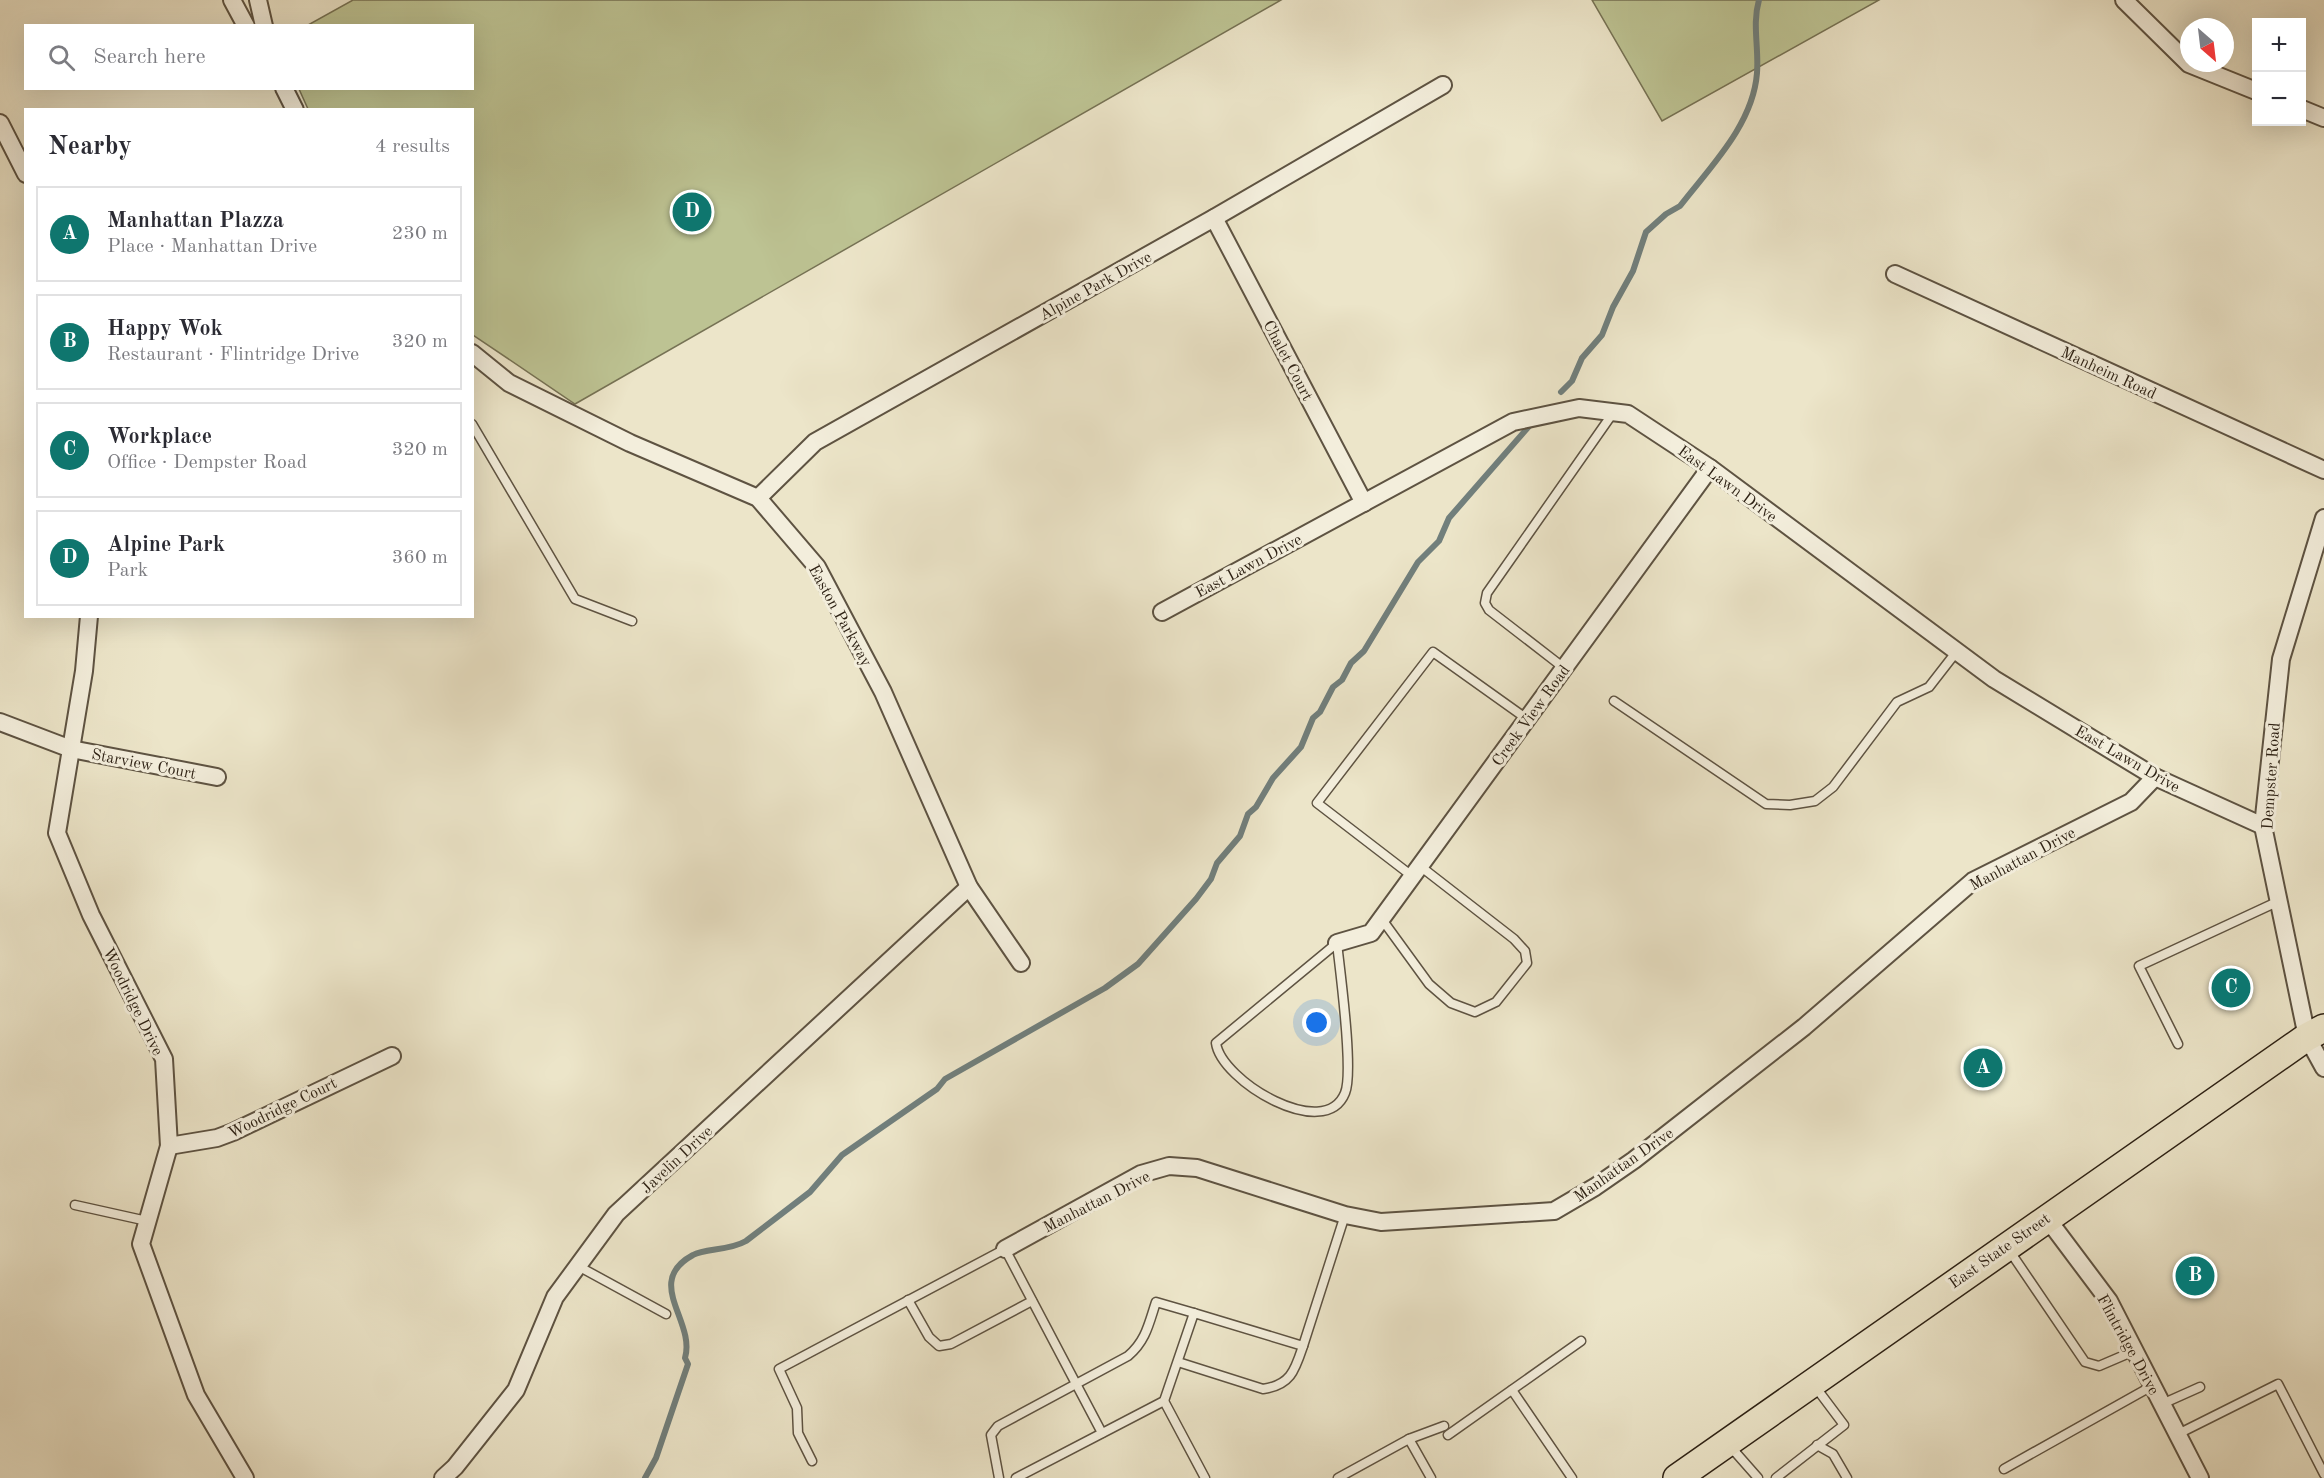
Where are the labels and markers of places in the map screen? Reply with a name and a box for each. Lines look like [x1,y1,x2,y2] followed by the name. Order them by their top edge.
[672,190,712,234] pin: D
[2212,966,2250,1010] pin: C
[1964,1046,2002,1090] pin: A
[2176,1254,2214,1298] pin: B

